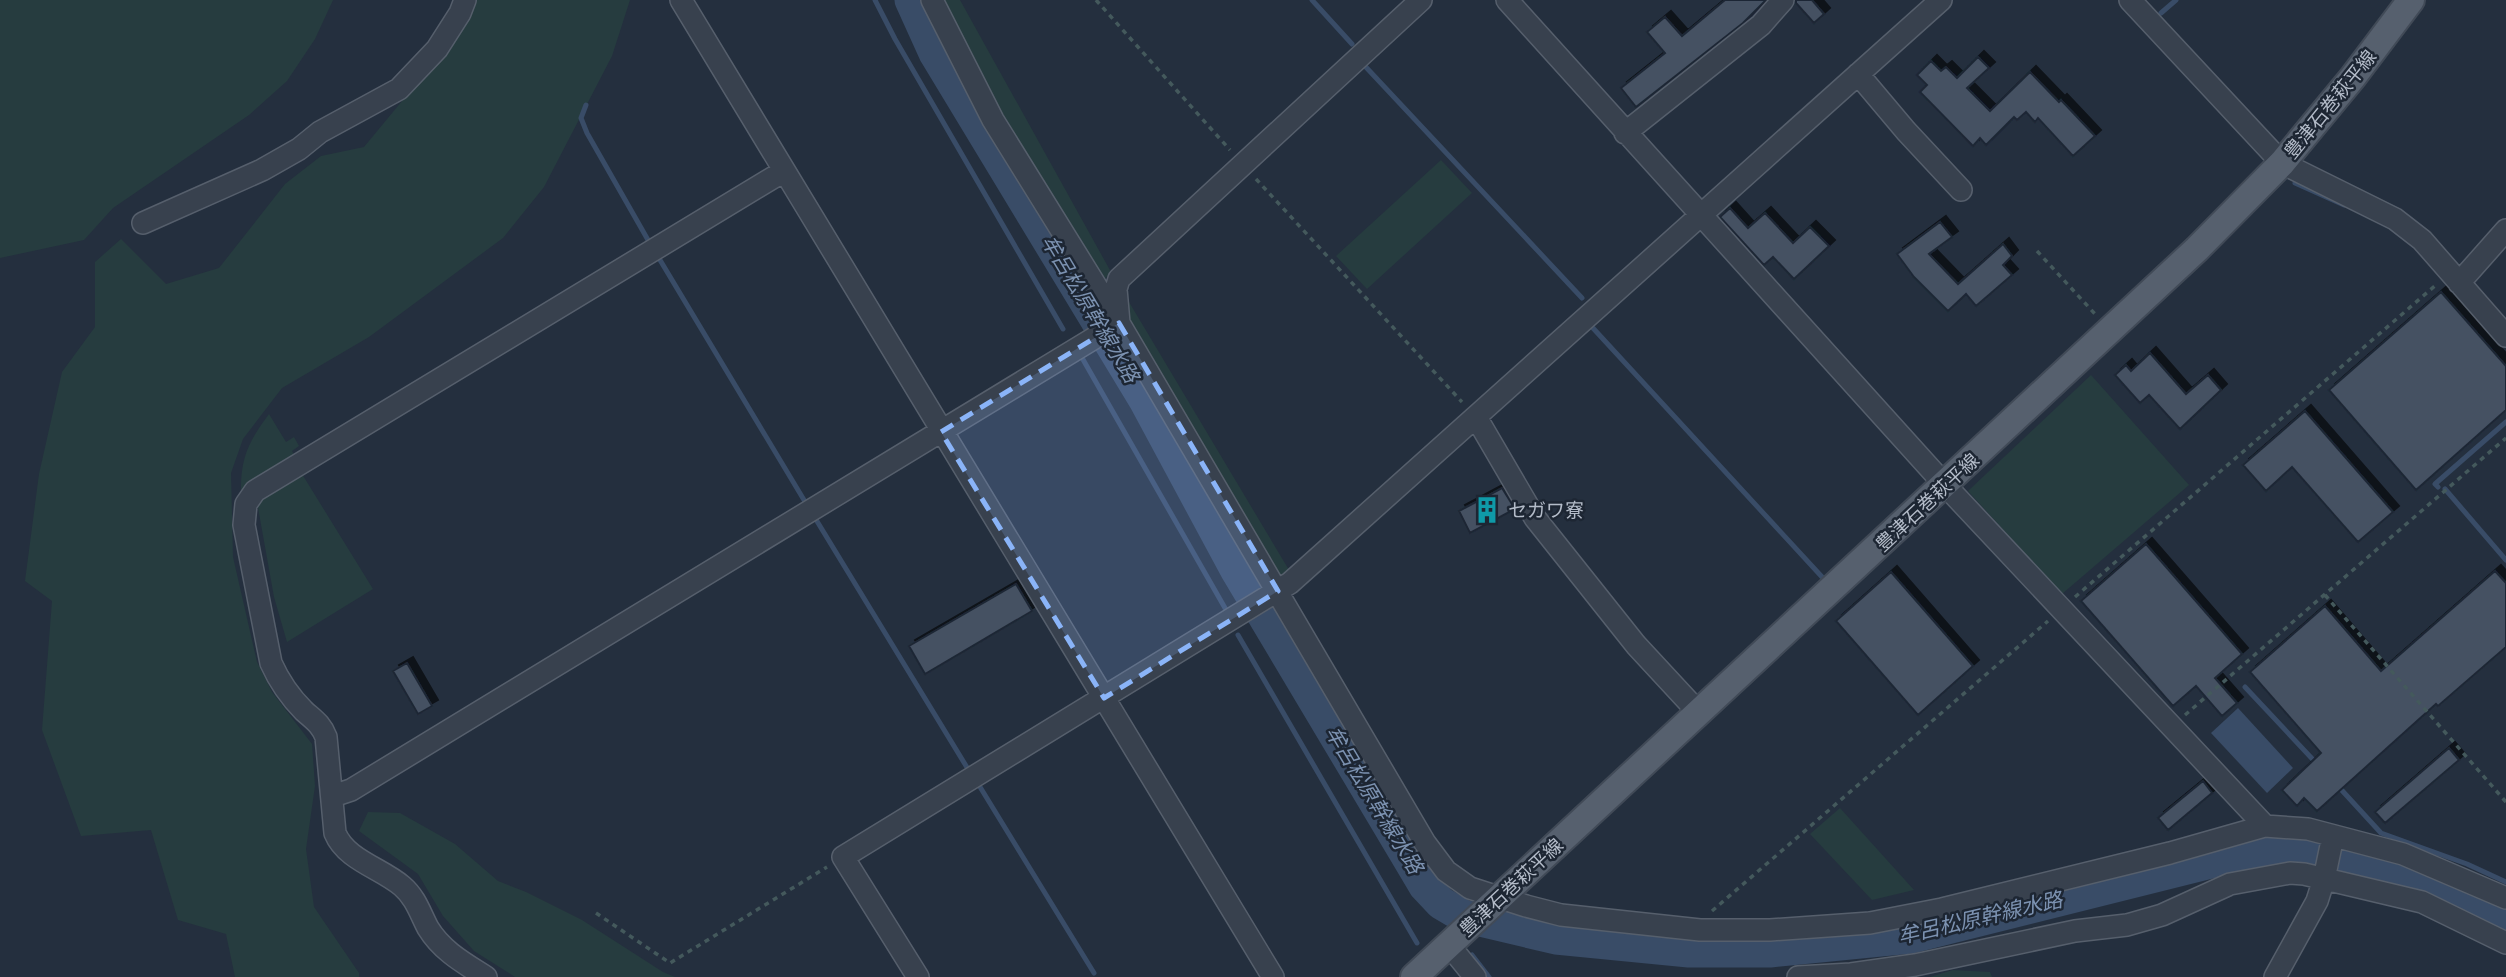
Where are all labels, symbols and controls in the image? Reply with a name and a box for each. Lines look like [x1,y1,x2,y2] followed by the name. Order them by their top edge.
[2279,45,2381,163] street label: 豊津石巻萩平線
[1036,230,1146,389] water label: 牟呂松原幹線水路
[1870,448,1984,556] street label: 豊津石巻萩平線
[1472,495,1502,525] building icon: セガワ寮
[1508,498,1584,522] place label: セガワ寮
[1320,721,1430,880] water label: 牟呂松原幹線水路
[1454,833,1568,941] street label: 豊津石巻萩平線
[1895,885,2066,949] water label: 牟呂松原幹線水路

